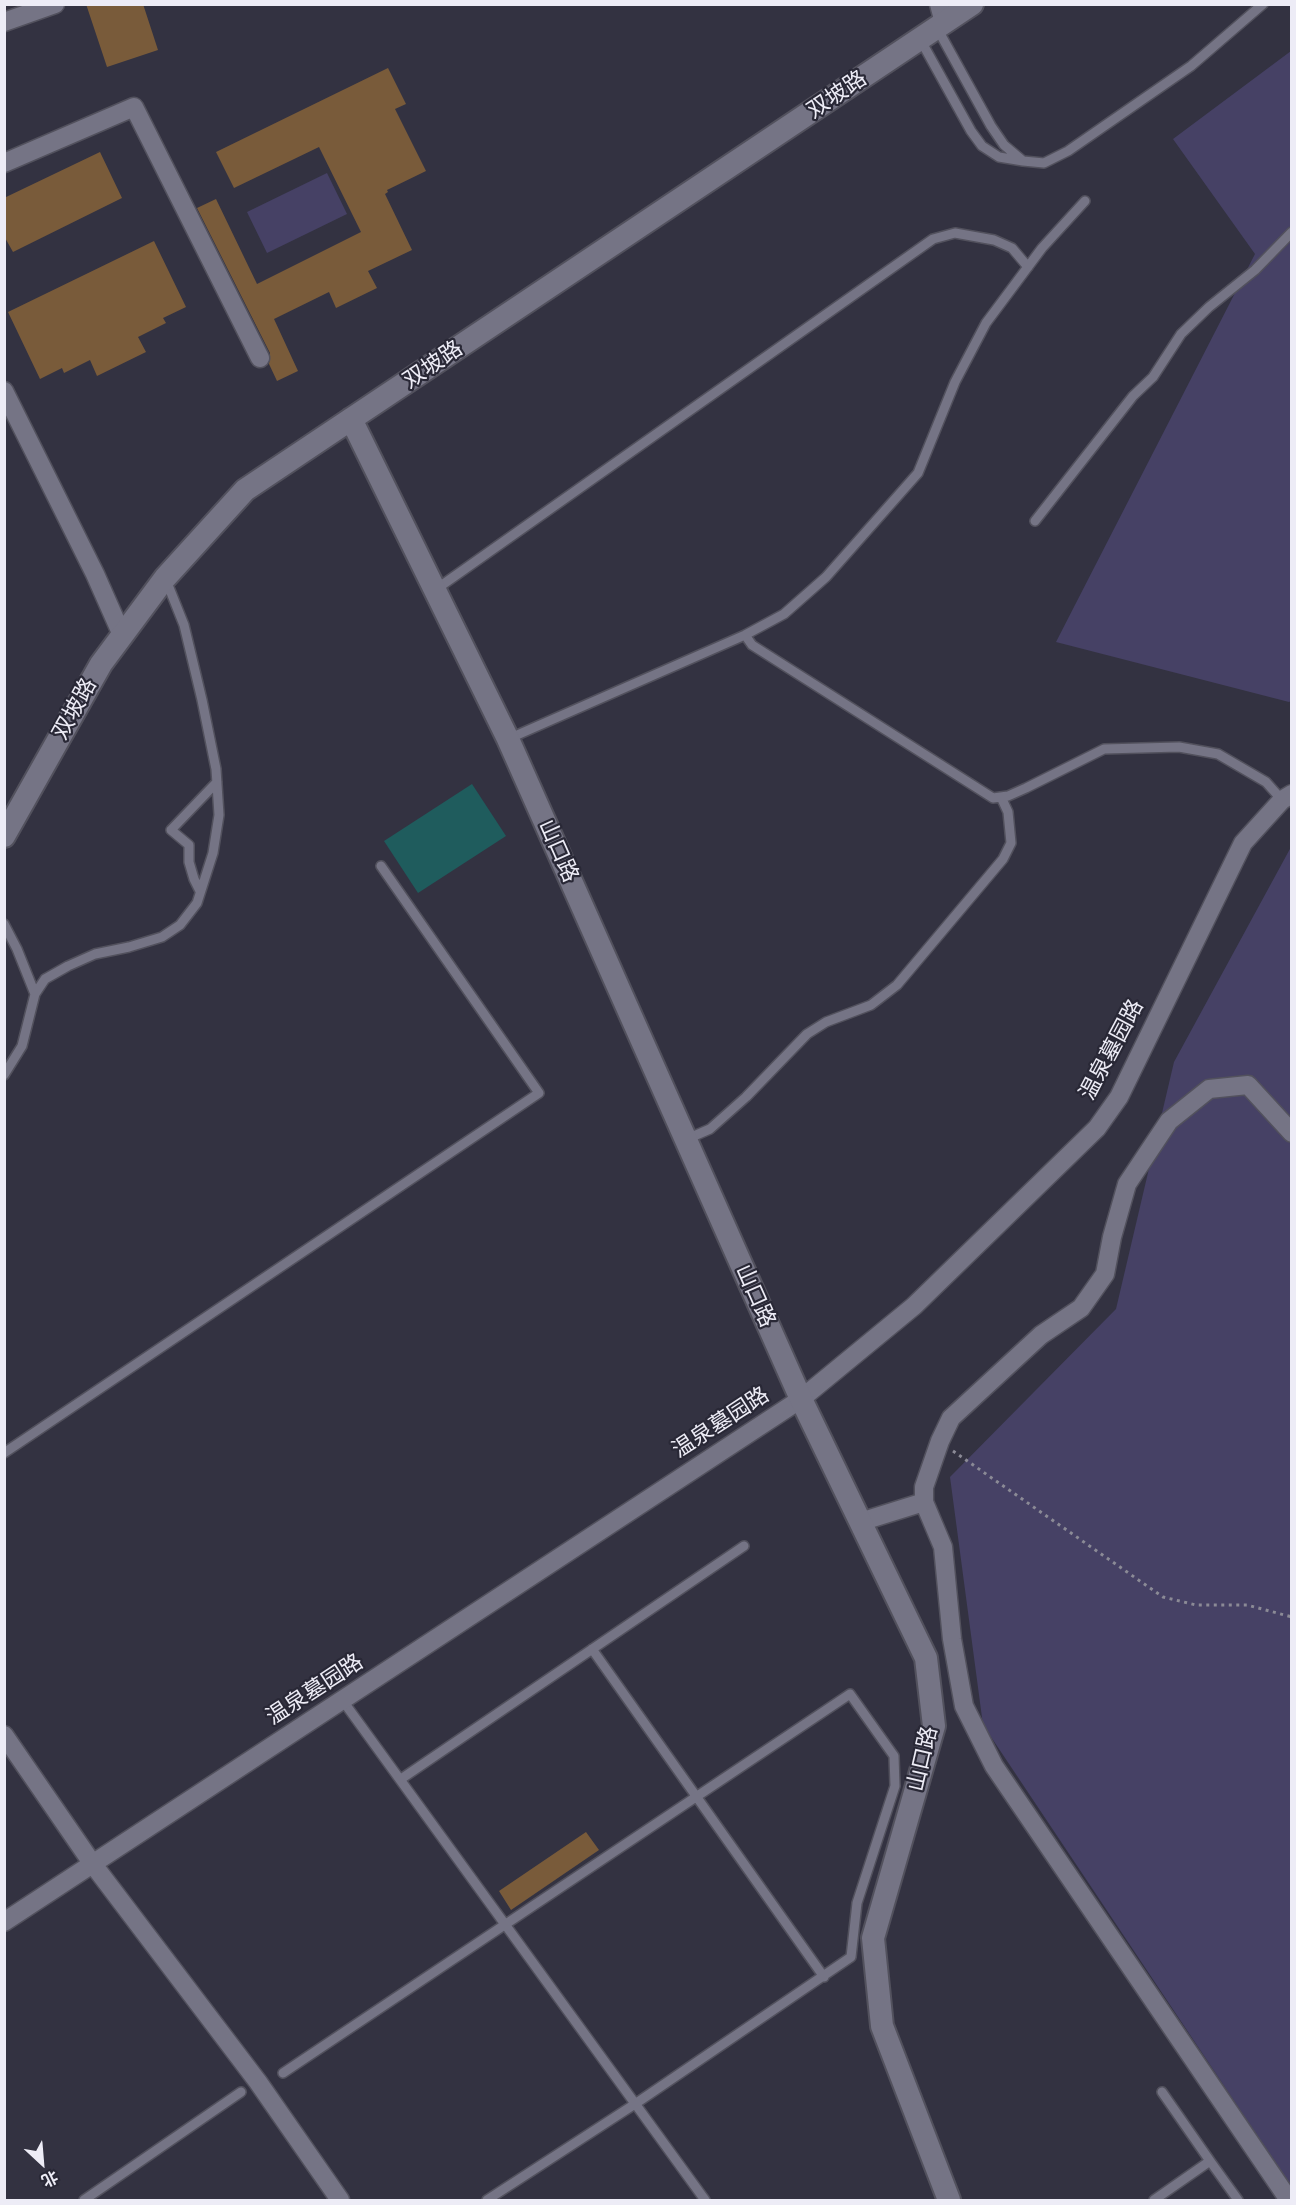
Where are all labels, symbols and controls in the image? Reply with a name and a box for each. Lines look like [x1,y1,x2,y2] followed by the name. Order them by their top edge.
[802,66,872,124] street label: 双坡路
[398,336,468,394] street label: 双坡路
[47,674,103,744] street label: 双坡路
[533,815,583,887] street label: 山口路
[1075,995,1149,1105] street label: 温泉墓园路
[730,1260,780,1332] street label: 山口路
[668,1382,774,1464] street label: 温泉墓园路
[262,1649,368,1731] street label: 温泉墓园路
[903,1724,943,1794] street label: 山口路
[12,2133,72,2193] north arrow
[38,2167,61,2192] text: 北

